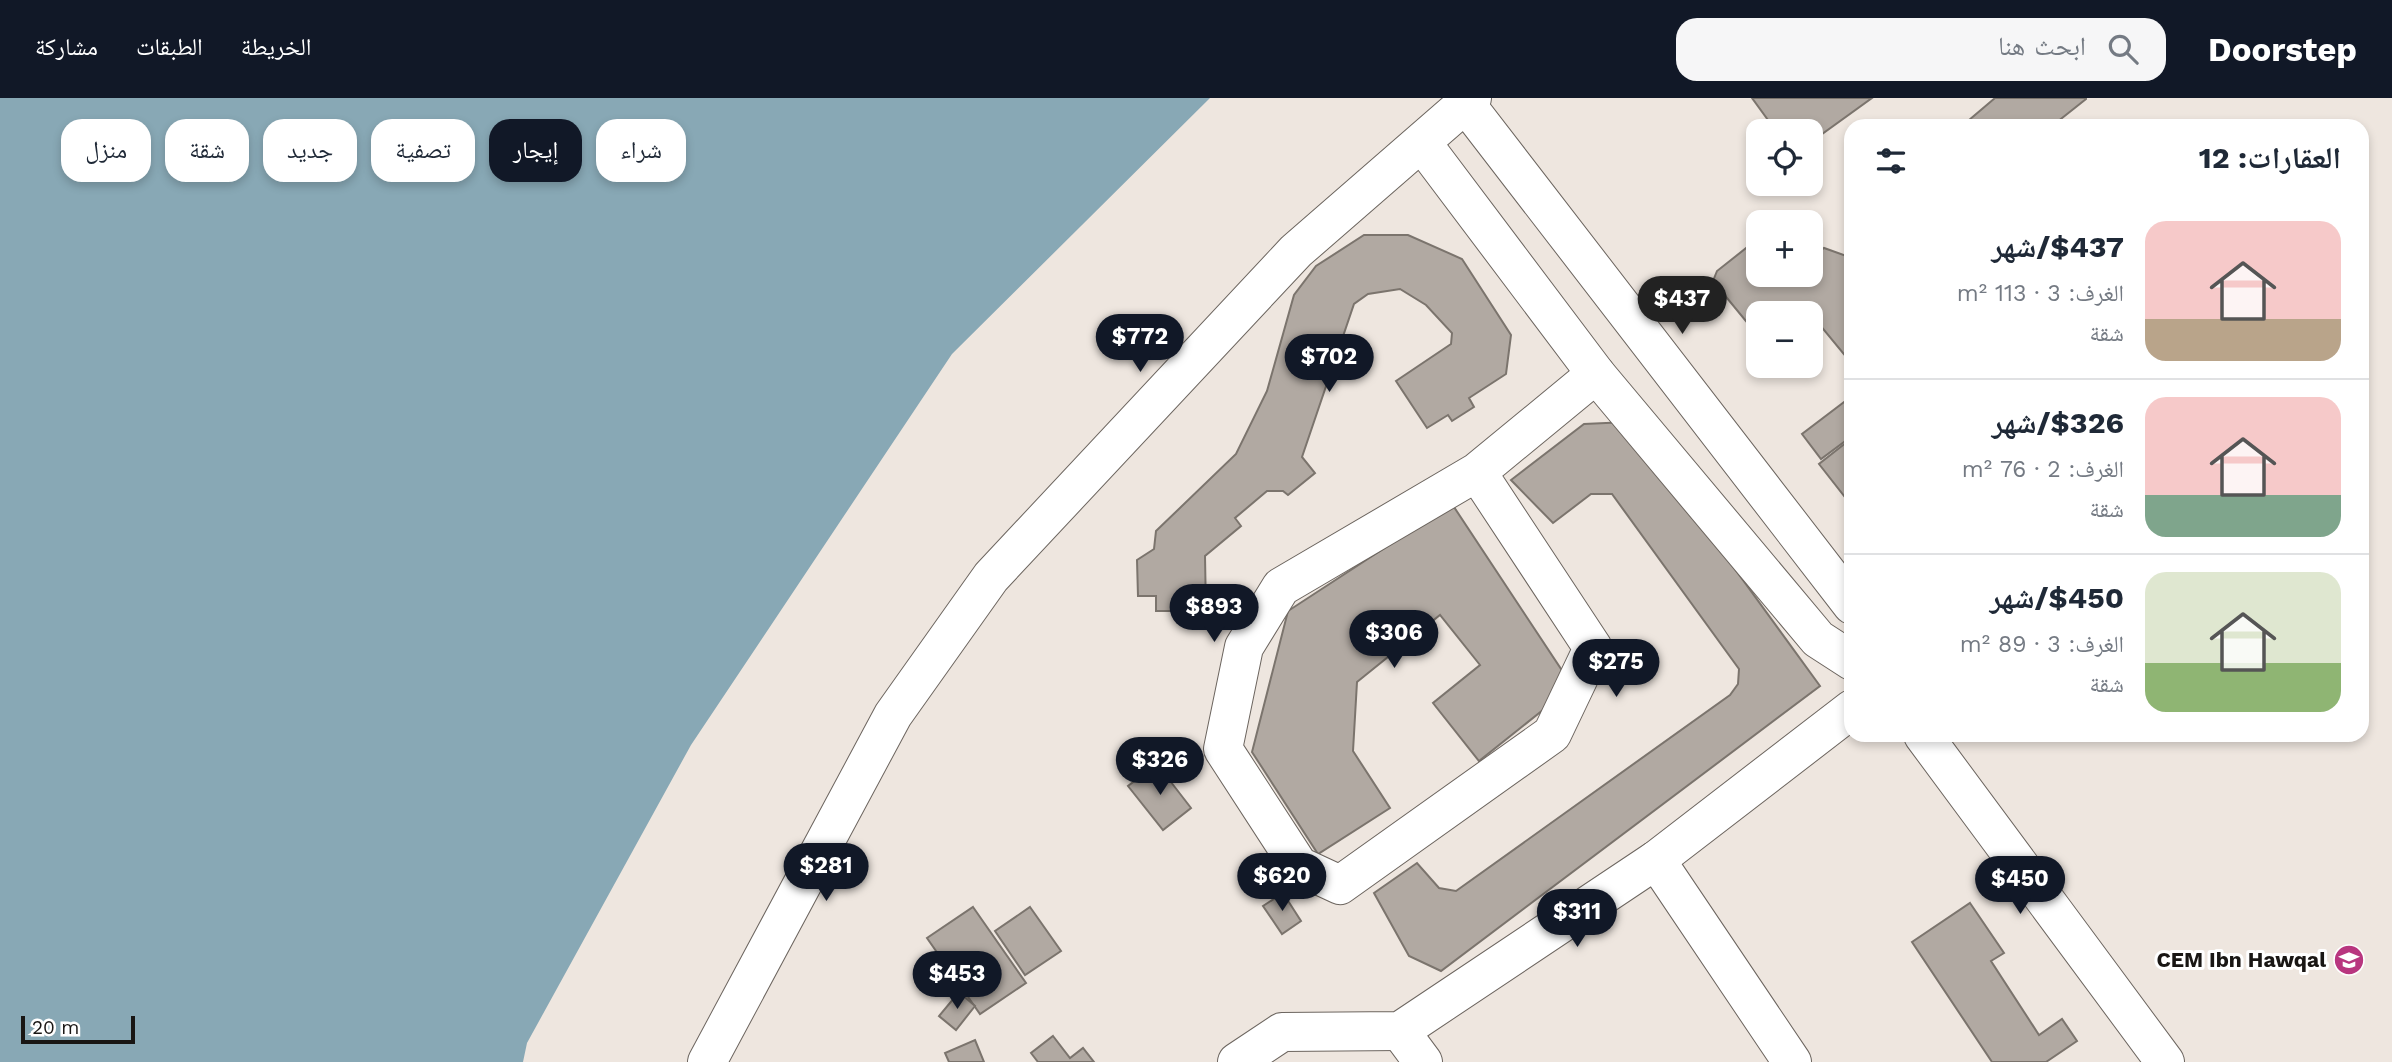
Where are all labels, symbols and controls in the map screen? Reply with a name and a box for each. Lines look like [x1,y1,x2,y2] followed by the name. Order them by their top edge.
[1676,18,2166,81] search box
[2104,30,2142,68] icon: search
[2208,30,2357,69] text: Doorstep
[1998,31,2086,61] text: ابحث هنا
[35,33,98,61] text: مشاركة
[136,33,203,61] text: الطبقات
[241,33,311,61] text: الخريطة
[61,119,151,182] chip: منزل
[165,119,249,182] chip: شقة
[263,119,357,182] chip: جديد
[371,119,475,182] chip: تصفية
[489,119,582,182] chip: إيجار
[596,119,686,182] chip: شراء
[1746,119,1823,378] map controls
[1746,119,1823,196] button: locate
[2199,140,2341,175] text: العقارات: 12
[1872,142,1910,180] icon: filters
[1746,210,1823,287] button: +
[1991,229,2124,264] text: $437/شهر
[2201,249,2285,333] icon: home
[1641,276,1723,336] pin: $437
[1957,280,2124,307] text: الغرف: 3 · 113 m²
[1654,285,1710,312] text: $437
[1746,301,1823,378] button: −
[1099,314,1181,374] pin: $772
[2090,320,2124,347] text: شقة
[1112,323,1168,350] text: $772
[1288,334,1370,394] pin: $702
[1301,343,1357,370] text: $702
[1992,405,2124,440] text: $326/شهر
[2201,425,2285,509] icon: home
[1962,456,2124,483] text: الغرف: 2 · 76 m²
[2090,496,2124,523] text: شقة
[1990,580,2124,615] text: $450/شهر
[1173,584,1255,644] pin: $893
[1186,593,1242,620] text: $893
[2201,600,2285,684] icon: home
[1353,610,1435,670] pin: $306
[1365,619,1423,646] text: $306
[1960,631,2124,658] text: الغرف: 3 · 89 m²
[1575,640,1657,699] pin: $275
[1588,648,1644,675] text: $275
[2090,671,2124,698] text: شقة
[1119,738,1201,797] pin: $326
[1132,746,1188,773] text: $326
[785,844,867,903] pin: $281
[800,852,852,879] text: $281
[1241,854,1323,913] pin: $620
[1979,856,2061,916] pin: $450
[1253,862,1311,889] text: $620
[1991,865,2049,892] text: $450
[1536,890,1618,949] pin: $311
[1553,898,1601,925] text: $311
[2332,943,2366,977] school or university icon: CEM Ibn Hawqal
[2156,947,2326,972] place label: CEM Ibn Hawqal
[916,951,998,1011] pin: $453
[929,960,985,987] text: $453
[21,1013,135,1045] scale bar
[32,1016,79,1039] text: 20 m

